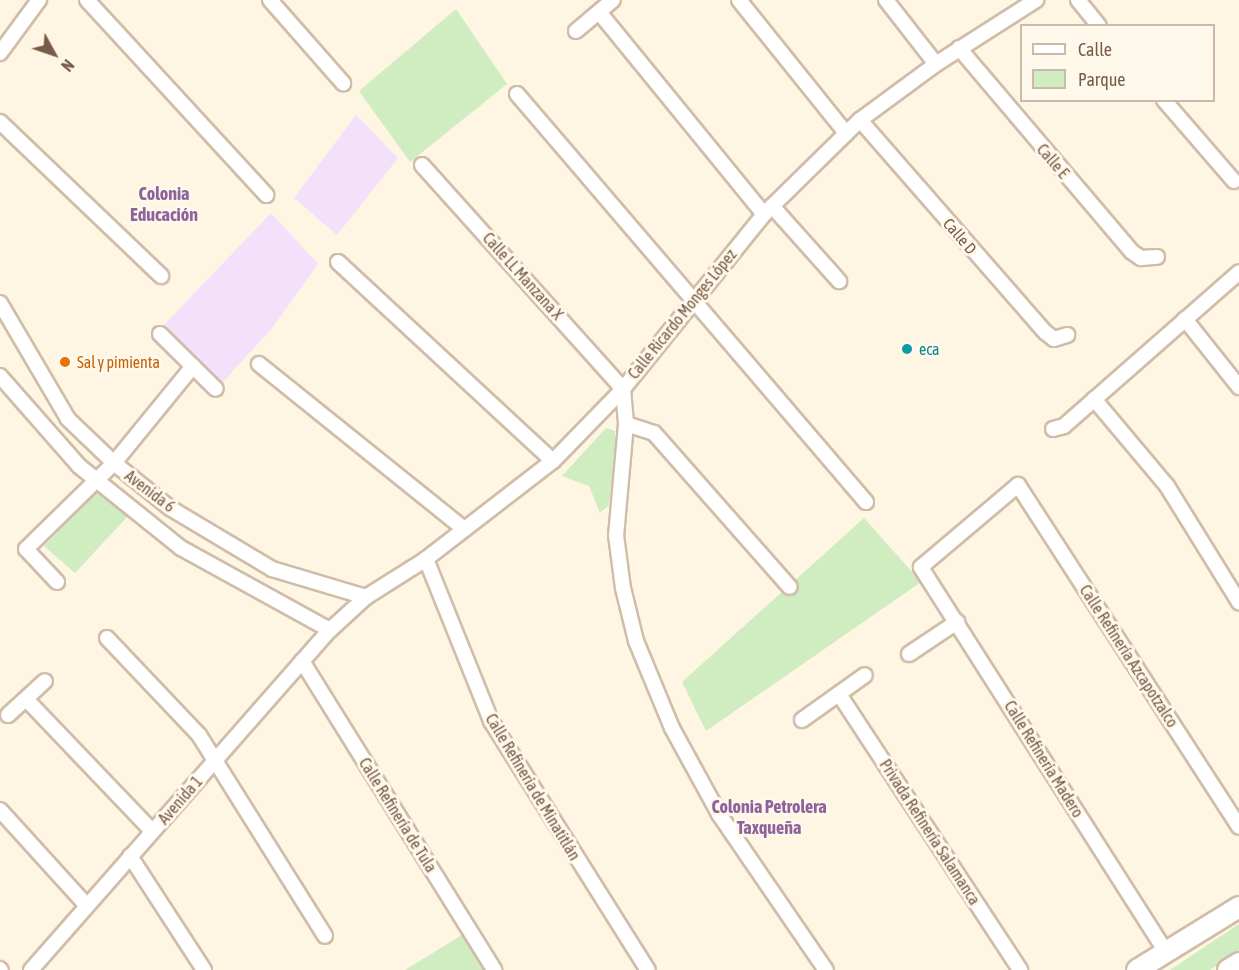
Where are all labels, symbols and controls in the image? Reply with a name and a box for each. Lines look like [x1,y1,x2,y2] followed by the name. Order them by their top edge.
[24,24,84,84] north arrow
[1020,24,1215,102] legend
[1078,39,1112,60] text: Calle
[58,56,78,75] text: N
[1078,69,1126,90] text: Parque
[1033,140,1073,182] street label: Calle E
[130,184,198,226] district label: Colonia Educación
[939,214,981,258] street label: Calle D
[479,228,567,324] street label: Calle LL Manzana X
[624,245,740,383] street label: Calle Ricardo Monges López
[919,339,940,359] place label: eca
[900,342,914,356] marker: eca
[77,352,160,372] place label: Sal y pimienta
[58,355,72,369] marker: Sal y pimienta
[121,466,179,516] street label: Avenida 6
[1076,581,1182,731] street label: Calle Refinería Azcapotzalco
[1000,697,1088,821] street label: Calle Refinería Madero
[482,710,584,864] street label: Calle Refinería de Minatitlán
[355,754,441,876] street label: Calle Refinería de Tula
[876,756,984,908] street label: Privada Refinería Salamanca
[154,772,206,828] street label: Avenida 1
[711,797,827,840] district label: Colonia Petrolera Taxqueña

